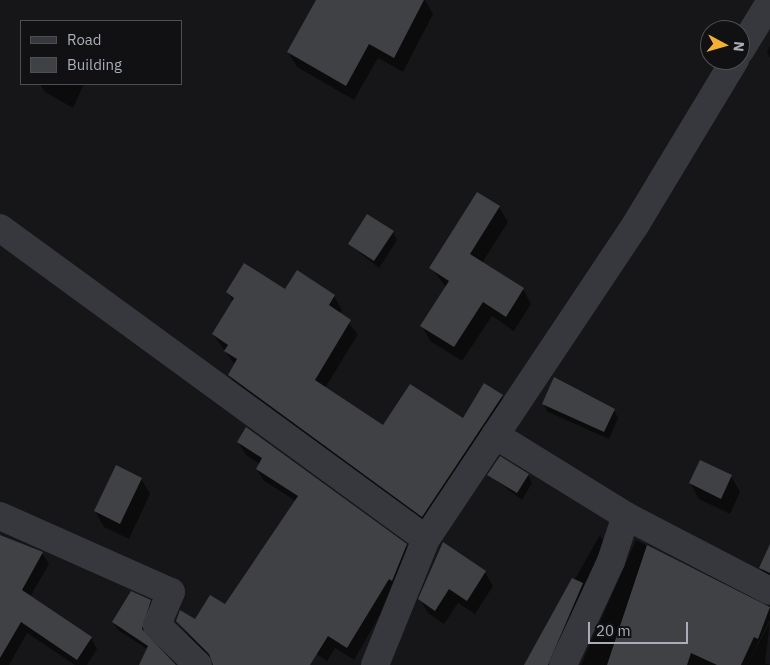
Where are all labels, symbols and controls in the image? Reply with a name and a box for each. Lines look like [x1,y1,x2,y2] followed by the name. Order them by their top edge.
[20,20,182,85] legend
[700,20,750,70] north arrow
[67,30,102,49] text: Road
[729,40,748,52] text: N
[67,55,122,74] text: Building
[590,612,690,644] scale bar
[596,621,631,640] text: 20 m

